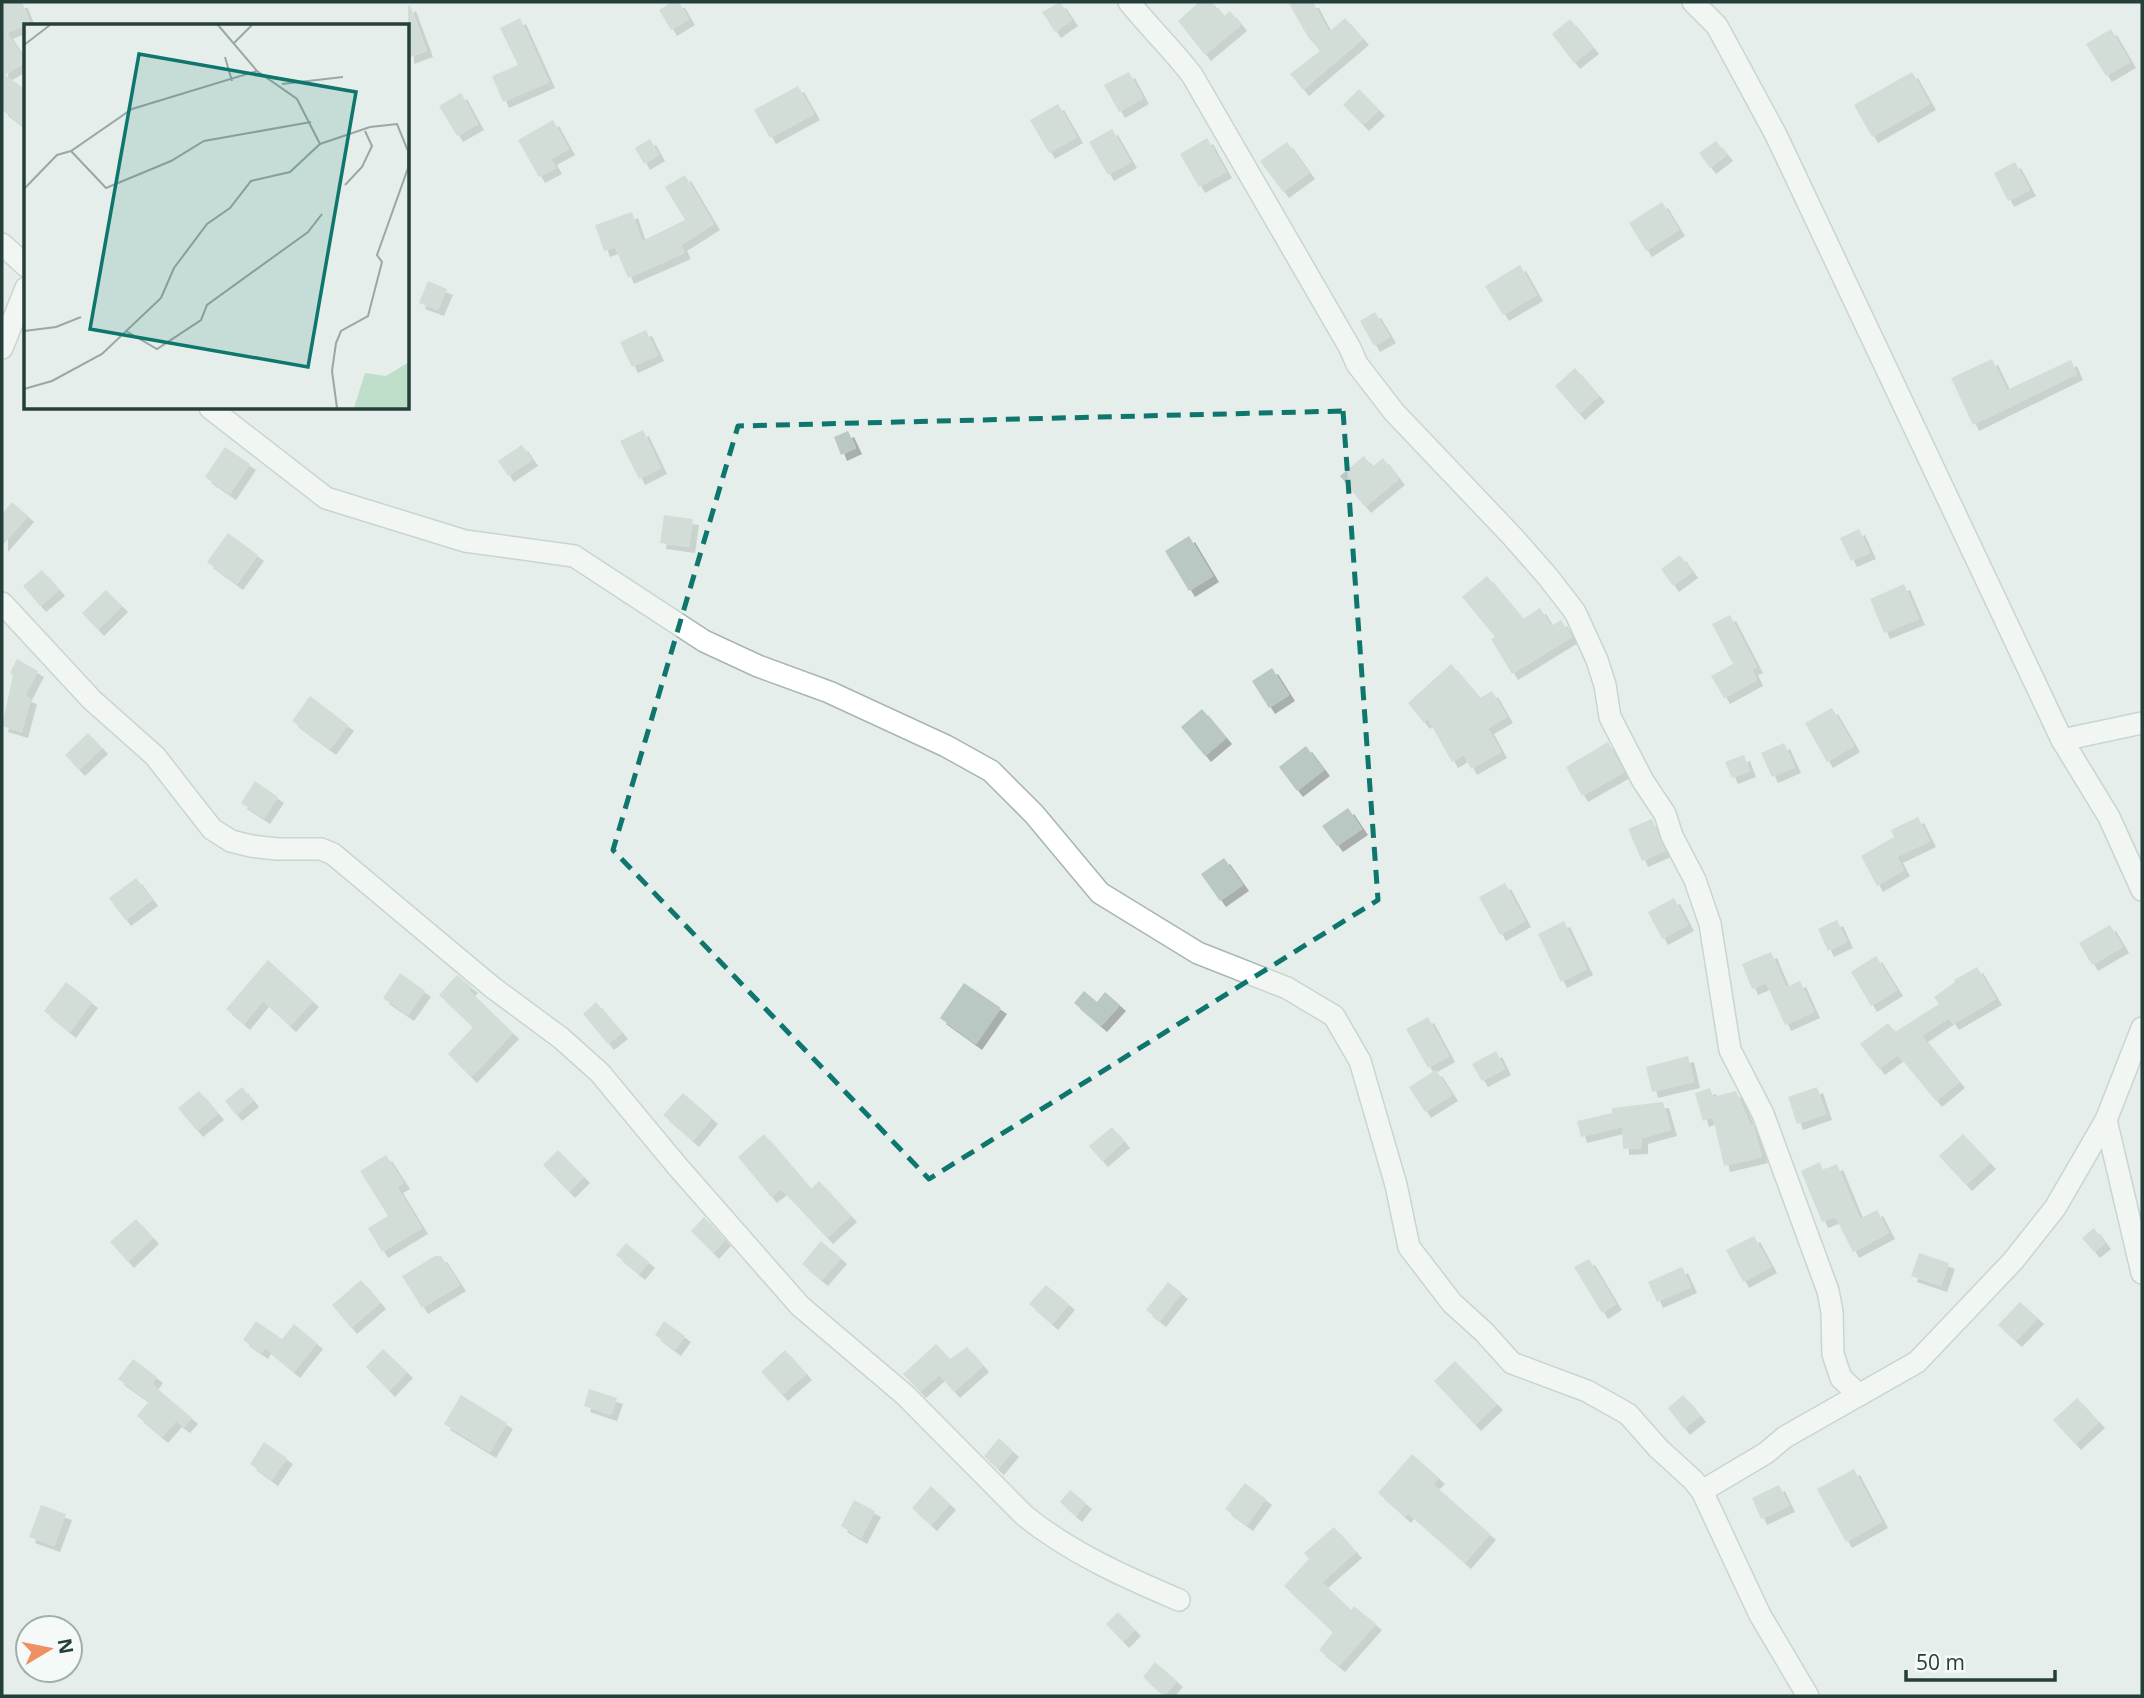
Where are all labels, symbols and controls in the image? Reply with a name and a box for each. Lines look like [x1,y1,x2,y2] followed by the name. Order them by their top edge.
[24,24,410,410] inset map
[14,1614,84,1684] north arrow
[52,1636,80,1656] text: N
[1906,1638,2055,1682] scale bar
[1916,1648,1965,1676] text: 50 m

